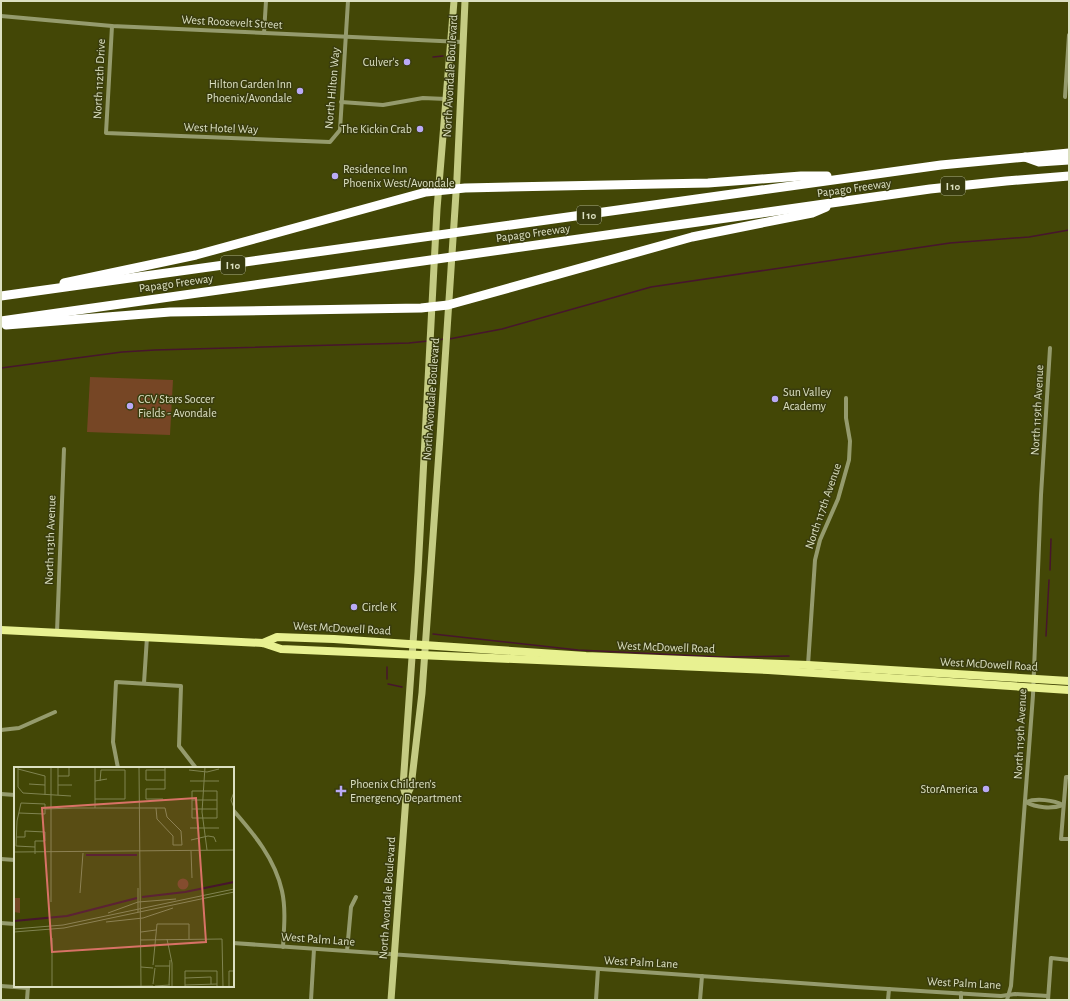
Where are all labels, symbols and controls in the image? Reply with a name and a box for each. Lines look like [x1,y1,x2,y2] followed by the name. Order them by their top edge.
[181,13,283,31] street label: West Roosevelt Street
[441,14,459,138] street label: North Avondale Boulevard
[91,39,107,119] street label: North 112th Drive
[322,47,343,129] street label: North Hilton Way
[363,56,399,68] place label: Culver's
[402,57,412,67] marker: Culver's
[206,78,292,104] place label: Hilton Garden Inn Phoenix/Avondale
[295,86,305,96] marker: Hilton Garden Inn Phoenix/Avondale
[184,121,258,136] street label: West Hotel Way
[340,123,412,135] place label: The Kickin Crab
[415,124,425,134] marker: The Kickin Crab
[343,163,454,189] place label: Residence Inn Phoenix West/Avondale
[330,171,340,181] marker: Residence Inn Phoenix West/Avondale
[816,177,892,200] street label: Papago Freeway
[941,177,965,195] road number: I 10
[577,206,601,224] road number: I 10
[495,222,571,245] street label: Papago Freeway
[221,256,245,274] road number: I 10
[138,272,214,295] street label: Papago Freeway
[421,337,441,461] street label: North Avondale Boulevard
[1029,364,1045,456] street label: North 119th Avenue
[783,386,831,413] place label: Sun Valley Academy
[138,393,217,419] place label: CCV Stars Soccer Fields - Avondale
[770,394,780,404] marker: Sun Valley Academy
[125,401,135,411] marker: CCV Stars Soccer Fields - Avondale
[803,462,843,550] street label: North 117th Avenue
[42,495,58,585] street label: North 113th Avenue
[362,601,397,613] place label: Circle K
[349,602,359,612] marker: Circle K
[293,619,391,637] street label: West McDowell Road
[617,639,715,655] street label: West McDowell Road
[940,655,1038,673] street label: West McDowell Road
[1012,688,1028,780] street label: North 119th Avenue
[14,767,234,987] inset map
[350,778,462,805] place label: Phoenix Children’s Emergency Department
[920,783,978,795] place label: StorAmerica
[981,784,991,794] marker: StorAmerica
[335,785,347,797] marker: Phoenix Children’s Emergency Department
[377,836,397,960] street label: North Avondale Boulevard
[281,930,355,948] street label: West Palm Lane
[604,954,678,970] street label: West Palm Lane
[927,975,1001,991] street label: West Palm Lane

